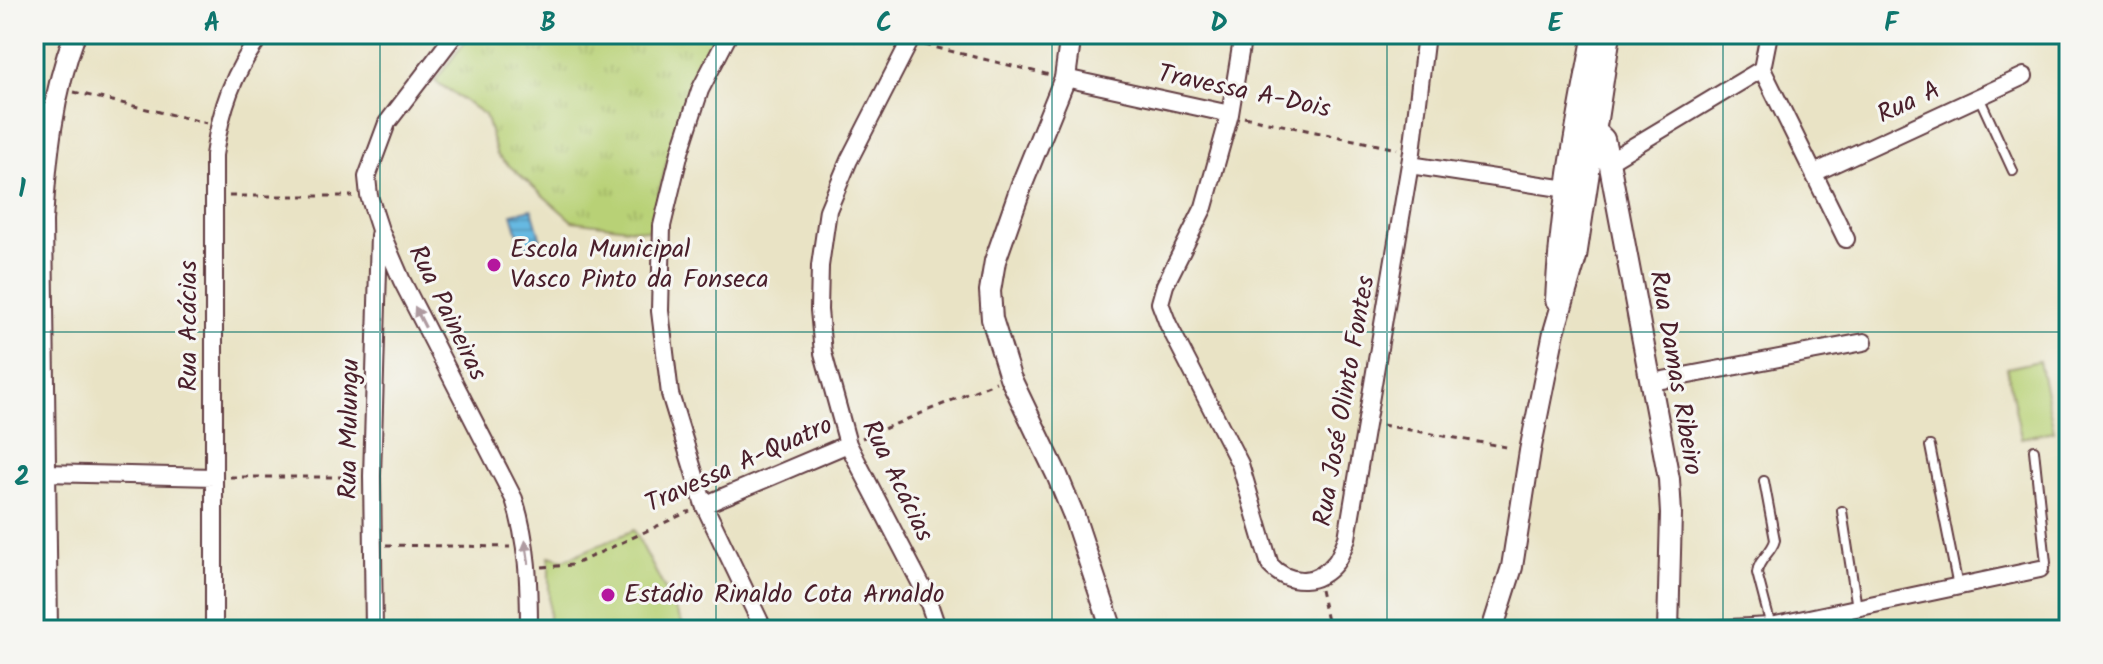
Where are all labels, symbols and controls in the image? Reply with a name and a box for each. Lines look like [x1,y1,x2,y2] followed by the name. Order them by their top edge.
[204,3,220,45] text: A
[540,3,556,45] text: B
[876,3,892,45] text: C
[1210,3,1228,45] text: D
[1548,3,1564,45] text: E
[1884,3,1900,45] text: F
[1154,53,1334,131] street label: Travessa A-Dois
[1870,70,1948,136] street label: Rua A
[18,169,26,211] text: 1
[510,229,769,301] place label: Escola Municipal Vasco Pinto da Fonseca
[396,238,498,388] street label: Rua Paineiras
[485,256,503,274] marker: Escola Municipal Vasco Pinto da Fonseca
[168,261,210,392] street label: Rua Acácias
[1636,267,1714,479] street label: Rua Damas Ribeiro
[1302,272,1388,530] street label: Rua José Olinto Fontes
[414,305,427,328] one-way arrow
[328,358,372,500] street label: Rua Mulungu
[638,405,840,525] street label: Travessa A-Quatro
[849,413,945,549] street label: Rua Acácias
[14,457,30,499] text: 2
[520,539,533,564] one-way arrow
[624,574,945,616] place label: Estádio Rinaldo Cota Arnaldo
[599,586,617,604] marker: Estádio Rinaldo Cota Arnaldo

